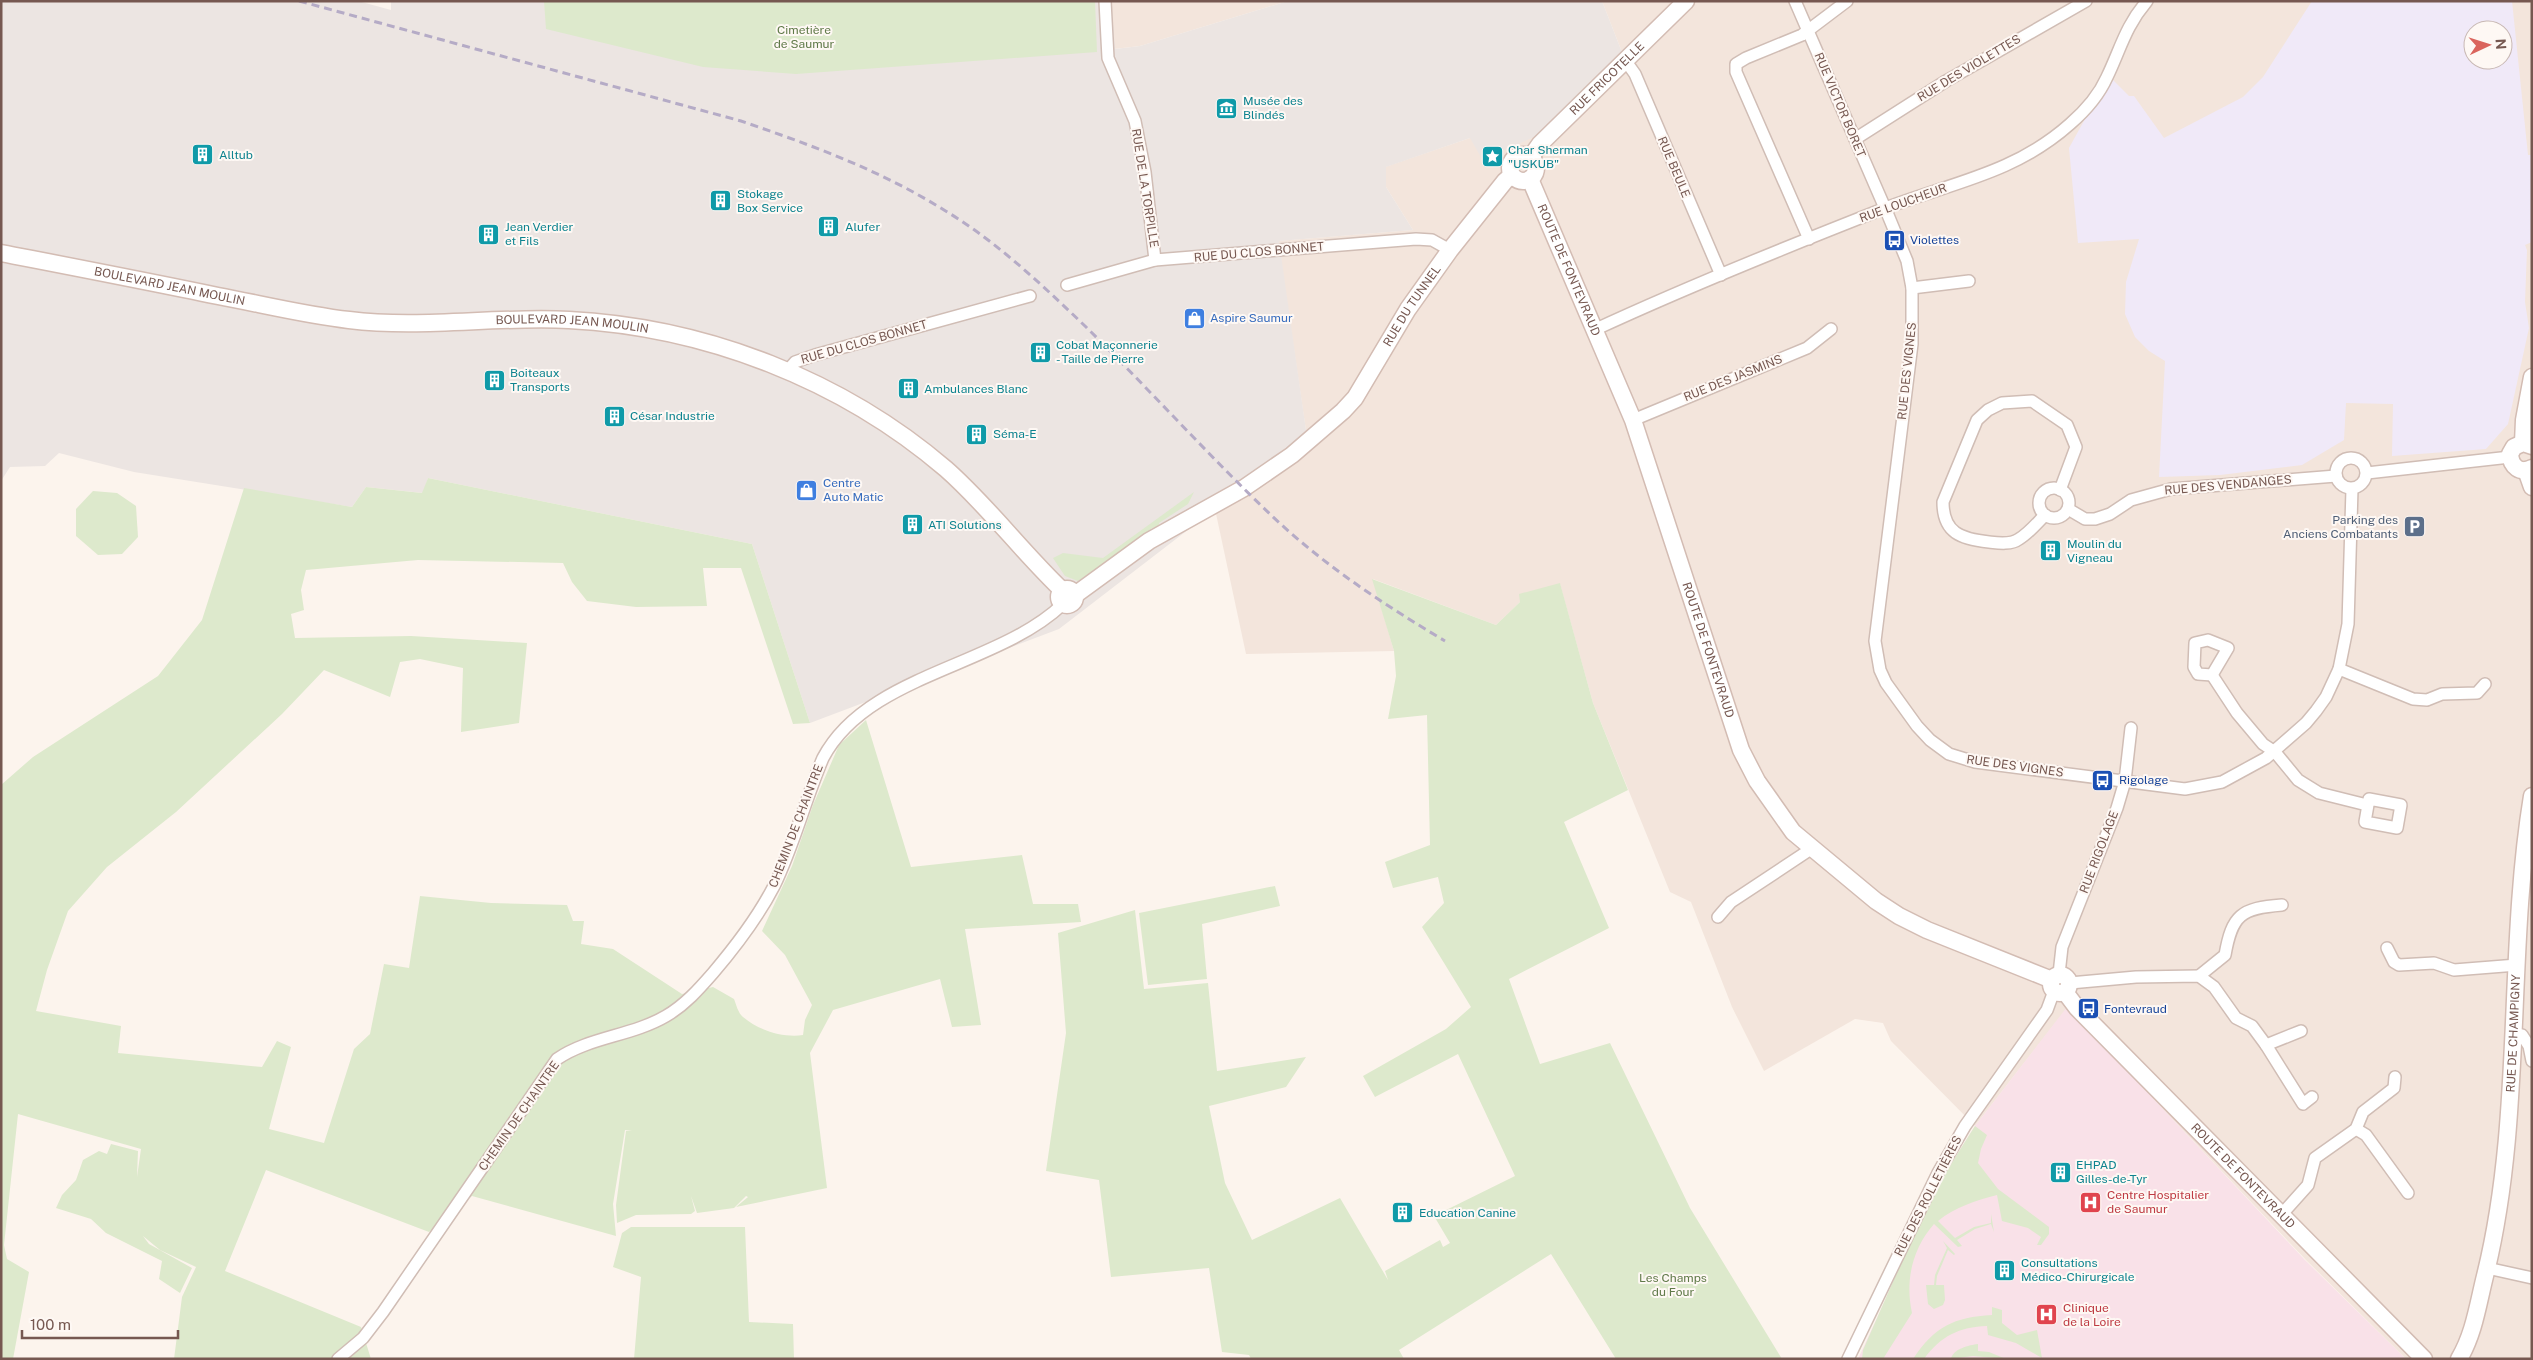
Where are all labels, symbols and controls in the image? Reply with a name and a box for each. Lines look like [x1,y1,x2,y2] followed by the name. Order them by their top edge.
[2463,20,2513,70] north arrow
[774,23,835,51] park label: Cimetière de Saumur
[1915,32,2023,104] street label: RUE DES VIOLETTES
[2493,38,2509,50] text: N
[1567,39,1647,118] street label: RUE FRICOTELLE
[1812,50,1868,160] street label: RUE VICTOR BORET
[1243,94,1303,122] place label: Musée des Blindés
[1215,96,1239,120] museum icon: Musée des Blindés
[1129,128,1161,248] street label: RUE DE LA TORPILLE
[1655,134,1693,200] street label: RUE BEULE
[191,143,215,167] building icon: Alltub
[1508,143,1588,171] place label: Char Sherman "USKUB"
[1480,145,1504,169] place icon: Char Sherman "USKUB"
[219,148,253,162] place label: Alltub
[1857,181,1949,225] street label: RUE LOUCHEUR
[737,187,803,215] place label: Stokage Box Service
[709,189,733,213] building icon: Stokage Box Service
[1535,202,1603,338] street label: ROUTE DE FONTEVRAUD
[817,215,841,239] building icon: Alufer
[505,220,574,248] place label: Jean Verdier et Fils
[845,220,880,234] place label: Alufer
[477,222,501,246] building icon: Jean Verdier et Fils
[1882,228,1906,252] bus stop icon: Violettes
[1910,233,1959,247] place label: Violettes
[1193,239,1325,265] street label: RUE DU CLOS BONNET
[1380,263,1444,349] street label: RUE DU TUNNEL
[93,264,246,308] street label: BOULEVARD JEAN MOULIN
[1182,306,1206,330] shop icon: Aspire Saumur
[1210,311,1293,325] place label: Aspire Saumur
[495,312,650,336] street label: BOULEVARD JEAN MOULIN
[799,317,929,367] street label: RUE DU CLOS BONNET
[1895,322,1919,420] street label: RUE DES VIGNES
[1056,338,1158,366] place label: Cobat Maçonnerie - Taille de Pierre
[1028,340,1052,364] building icon: Cobat Maçonnerie - Taille de Pierre
[1682,352,1784,404] street label: RUE DES JASMINS
[510,366,570,394] place label: Boiteaux Transports
[482,368,506,392] building icon: Boiteaux Transports
[896,377,920,401] building icon: Ambulances Blanc
[924,382,1028,396] place label: Ambulances Blanc
[602,404,626,428] building icon: César Industrie
[630,409,715,423] place label: César Industrie
[965,422,989,446] building icon: Séma-E
[993,427,1037,441] place label: Séma-E
[2164,472,2292,498] street label: RUE DES VENDANGES
[823,476,884,504] place label: Centre Auto Matic
[795,478,819,502] shop icon: Centre Auto Matic
[900,513,924,537] building icon: ATI Solutions
[2283,513,2398,541] place label: Parking des Anciens Combatants
[2402,515,2426,539] parking icon: Parking des Anciens Combatants
[928,518,1001,532] place label: ATI Solutions
[2067,537,2122,565] place label: Moulin du Vigneau
[2039,539,2063,563] building icon: Moulin du Vigneau
[1680,580,1737,720] street label: ROUTE DE FONTEVRAUD
[1966,752,2064,780] street label: RUE DES VIGNES
[766,762,826,890] street label: CHEMIN DE CHAINTRE
[2091,768,2115,792] bus stop icon: Rigolage
[2119,773,2169,787] place label: Rigolage
[2077,809,2121,895] street label: RUE RIGOLAGE
[2503,973,2523,1093] street label: RUE DE CHAMPIGNY
[2076,997,2100,1021] bus stop icon: Fontevraud
[2104,1002,2167,1016] place label: Fontevraud
[476,1058,562,1174] street label: CHEMIN DE CHAINTRE
[2188,1120,2298,1231] street label: ROUTE DE FONTEVRAUD
[1891,1133,1965,1259] street label: RUE DES ROLLETIÈRES
[2076,1158,2148,1186] place label: EHPAD Gilles-de-Tyr
[2048,1160,2072,1184] building icon: EHPAD Gilles-de-Tyr
[2107,1188,2209,1216] place label: Centre Hospitalier de Saumur
[2079,1190,2103,1214] hospital icon: Centre Hospitalier de Saumur
[1391,1201,1415,1225] building icon: Education Canine
[1419,1206,1516,1220] place label: Education Canine
[2021,1256,2135,1284] place label: Consultations Médico-Chirurgicale
[1993,1258,2017,1282] building icon: Consultations Médico-Chirurgicale
[1639,1271,1707,1299] park label: Les Champs du Four
[2063,1301,2121,1329] place label: Clinique de la Loire
[2035,1303,2059,1327] hospital icon: Clinique de la Loire
[22,1308,179,1340] scale bar
[30,1316,71,1333] text: 100 m

